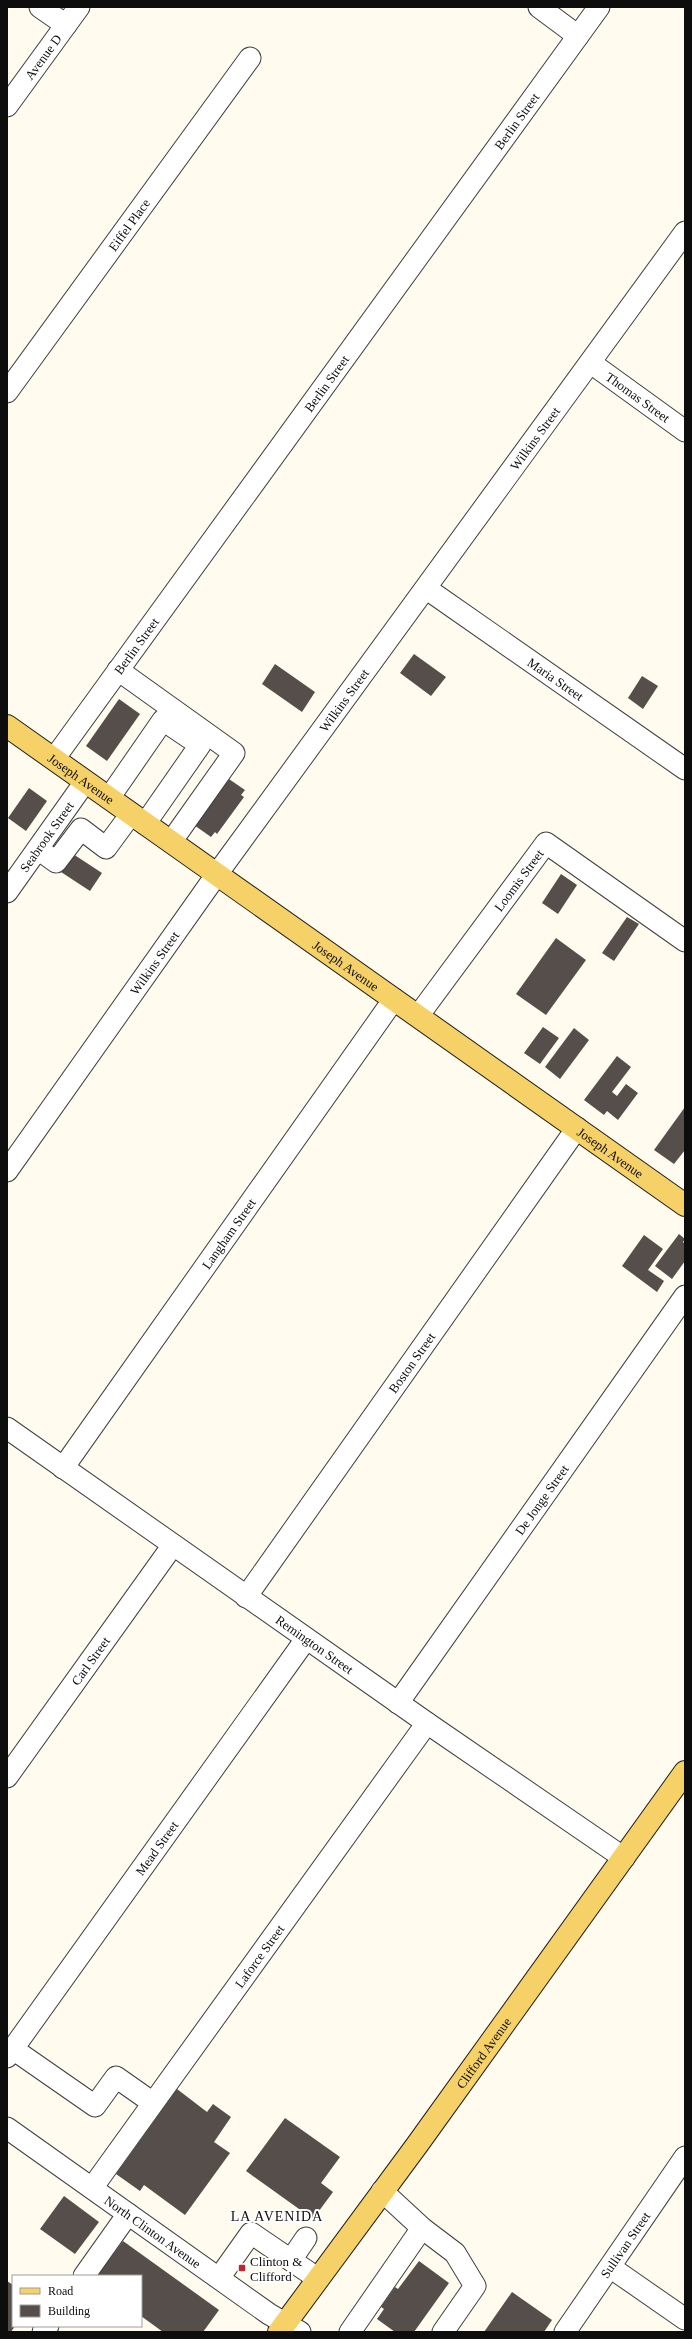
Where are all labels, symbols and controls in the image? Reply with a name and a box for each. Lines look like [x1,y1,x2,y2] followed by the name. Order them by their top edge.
[22,31,65,82] street label: Avenue D
[491,90,543,152] street label: Berlin Street
[105,196,153,254] street label: Eiffel Place
[301,352,352,415] street label: Berlin Street
[603,369,673,426] street label: Thomas Street
[507,404,563,473] street label: Wilkins Street
[111,614,162,677] street label: Berlin Street
[525,655,587,704] street label: Maria Street
[316,666,372,735] street label: Wilkins Street
[45,750,117,808] street label: Joseph Avenue
[17,798,77,875] street label: Seabrook Street
[491,846,547,914] street label: Loomis Street
[127,928,182,998] street label: Wilkins Street
[310,937,382,994] street label: Joseph Avenue
[574,1124,646,1181] street label: Joseph Avenue
[199,1195,259,1272] street label: Langham Street
[385,1329,439,1396] street label: Boston Street
[512,1461,572,1538] street label: De Jonge Street
[273,1612,356,1677] street label: Remington Street
[68,1634,113,1688] street label: Carl Street
[132,1818,182,1878] street label: Mead Street
[232,1921,288,1991] street label: Laforce Street
[453,2014,514,2091] street label: Clifford Avenue
[102,2193,204,2271] street label: North Clinton Avenue
[231,2209,323,2224] district label: LA AVENIDA
[597,2209,654,2281] street label: Sullivan Street
[250,2254,302,2284] place label: Clinton & Clifford
[237,2263,247,2273] marker: Clinton & Clifford
[12,2275,142,2327] legend
[48,2284,73,2298] text: Road
[48,2304,90,2318] text: Building

